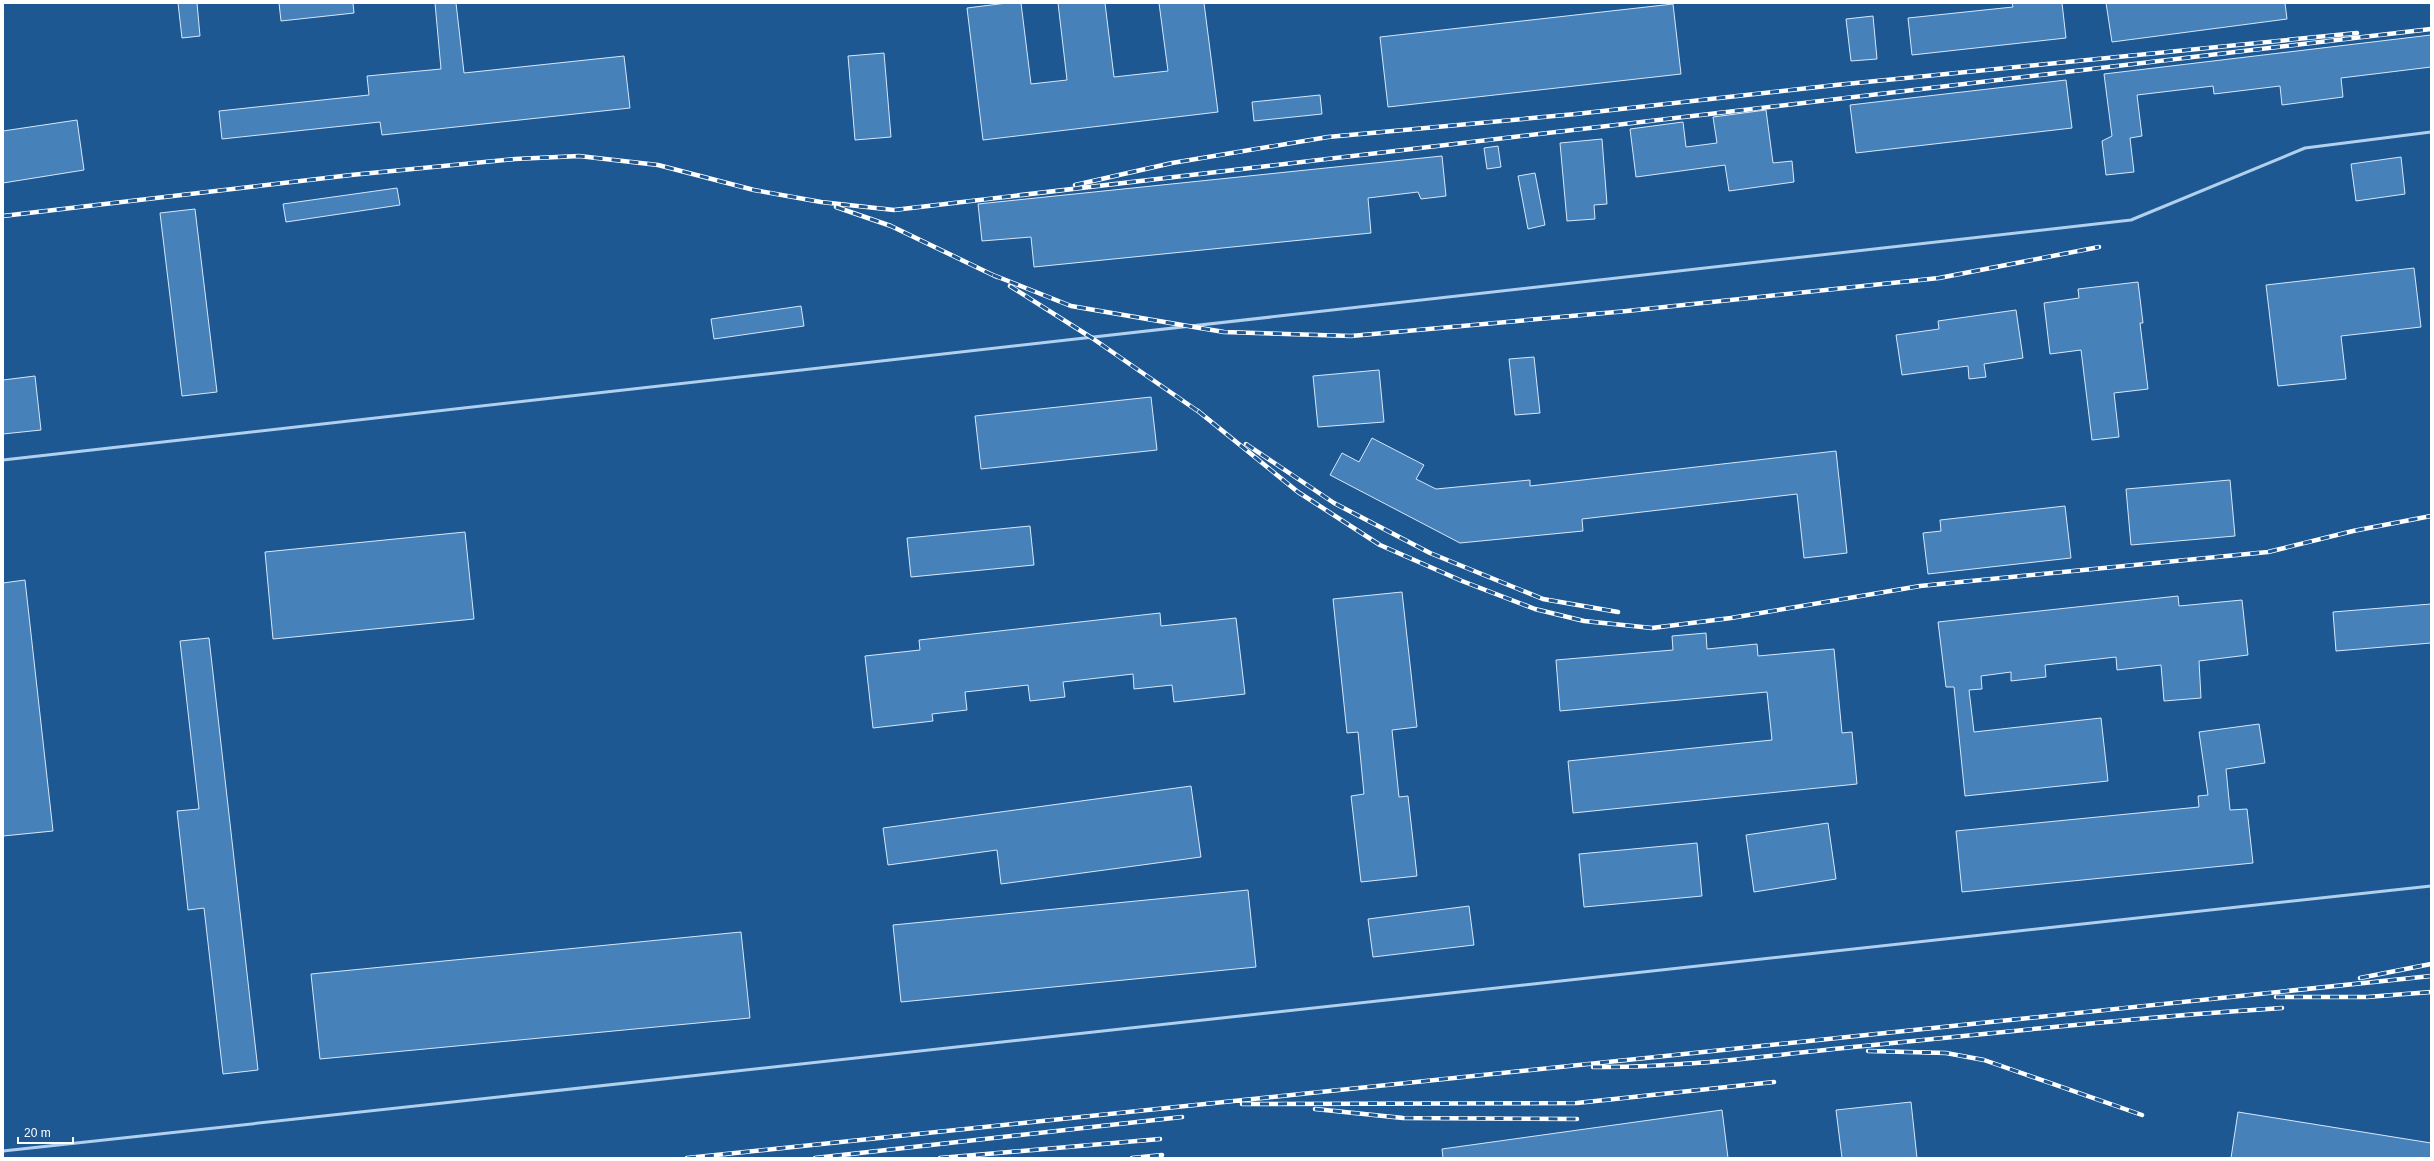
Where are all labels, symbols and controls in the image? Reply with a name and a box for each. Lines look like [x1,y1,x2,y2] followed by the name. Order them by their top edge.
[18,1119,73,1145] scale bar
[24,1126,51,1140] text: 20 m

